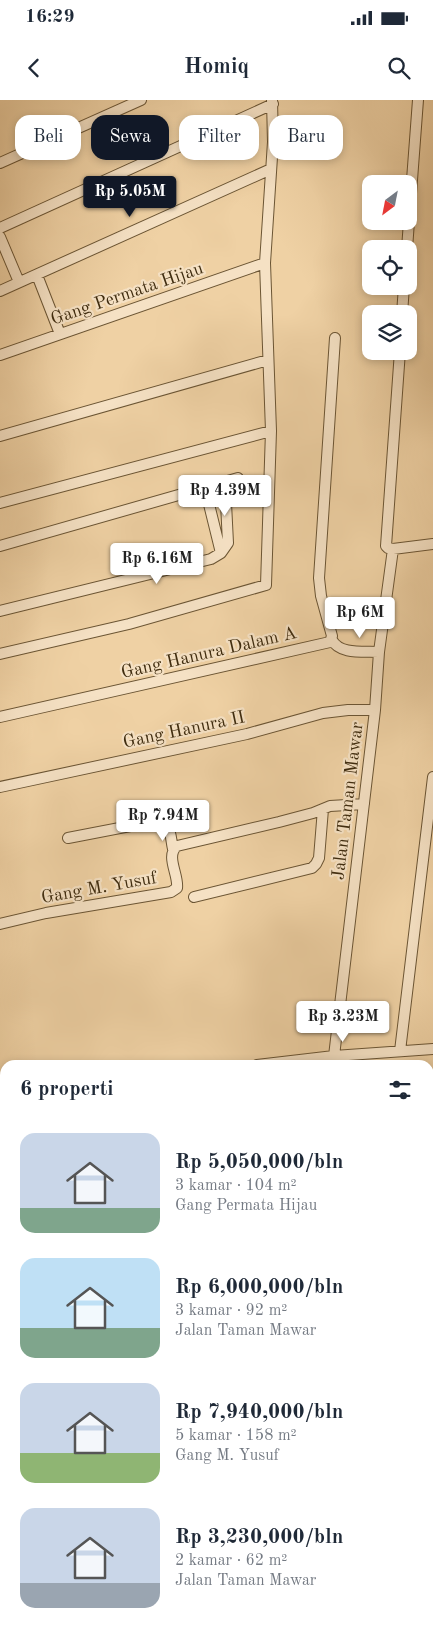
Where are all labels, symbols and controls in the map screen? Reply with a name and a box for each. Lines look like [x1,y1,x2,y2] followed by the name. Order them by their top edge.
[25,8,74,27] text: 16:29
[20,54,48,82] icon: back
[385,54,413,82] icon: search
[184,56,249,78] text: Homiq
[15,115,81,160] chip: Beli
[91,115,169,160] chip: Sewa
[179,115,259,160] chip: Filter
[269,115,343,160] chip: Baru
[362,175,418,230] north arrow
[362,175,417,360] map controls
[78,176,182,218] pin: Rp 5.05M
[94,184,166,200] text: Rp 5.05M
[362,240,417,295] button: locate
[48,259,206,329] street label: Gang Permata Hijau
[362,305,417,360] button: layers
[173,474,277,517] pin: Rp 4.39M
[189,483,261,499] text: Rp 4.39M
[105,542,209,585] pin: Rp 6.16M
[121,551,193,567] text: Rp 6.16M
[325,596,395,639] pin: Rp 6M
[336,605,384,621] text: Rp 6M
[119,624,299,682] street label: Gang Hanura Dalam A
[121,708,247,752] street label: Gang Hanura II
[329,720,367,881] street label: Jalan Taman Mawar
[111,800,215,842] pin: Rp 7.94M
[127,808,199,824] text: Rp 7.94M
[40,869,159,907] street label: Gang M. Yusuf
[291,1000,395,1043] pin: Rp 3.23M
[307,1009,379,1025] text: Rp 3.23M
[386,1076,414,1104] icon: filters
[20,1079,114,1100] text: 6 properti
[175,1152,343,1173] text: Rp 5,050,000/bln
[60,1153,120,1213] icon: home
[175,1178,297,1194] text: 3 kamar · 104 m²
[175,1198,317,1214] text: Gang Permata Hijau
[175,1277,343,1298] text: Rp 6,000,000/bln
[60,1278,120,1338] icon: home
[175,1303,287,1319] text: 3 kamar · 92 m²
[175,1323,316,1339] text: Jalan Taman Mawar
[175,1402,343,1423] text: Rp 7,940,000/bln
[60,1403,120,1463] icon: home
[175,1428,297,1444] text: 5 kamar · 158 m²
[175,1448,279,1464] text: Gang M. Yusuf
[175,1527,343,1548] text: Rp 3,230,000/bln
[60,1528,120,1588] icon: home
[175,1553,287,1569] text: 2 kamar · 62 m²
[175,1573,316,1589] text: Jalan Taman Mawar

